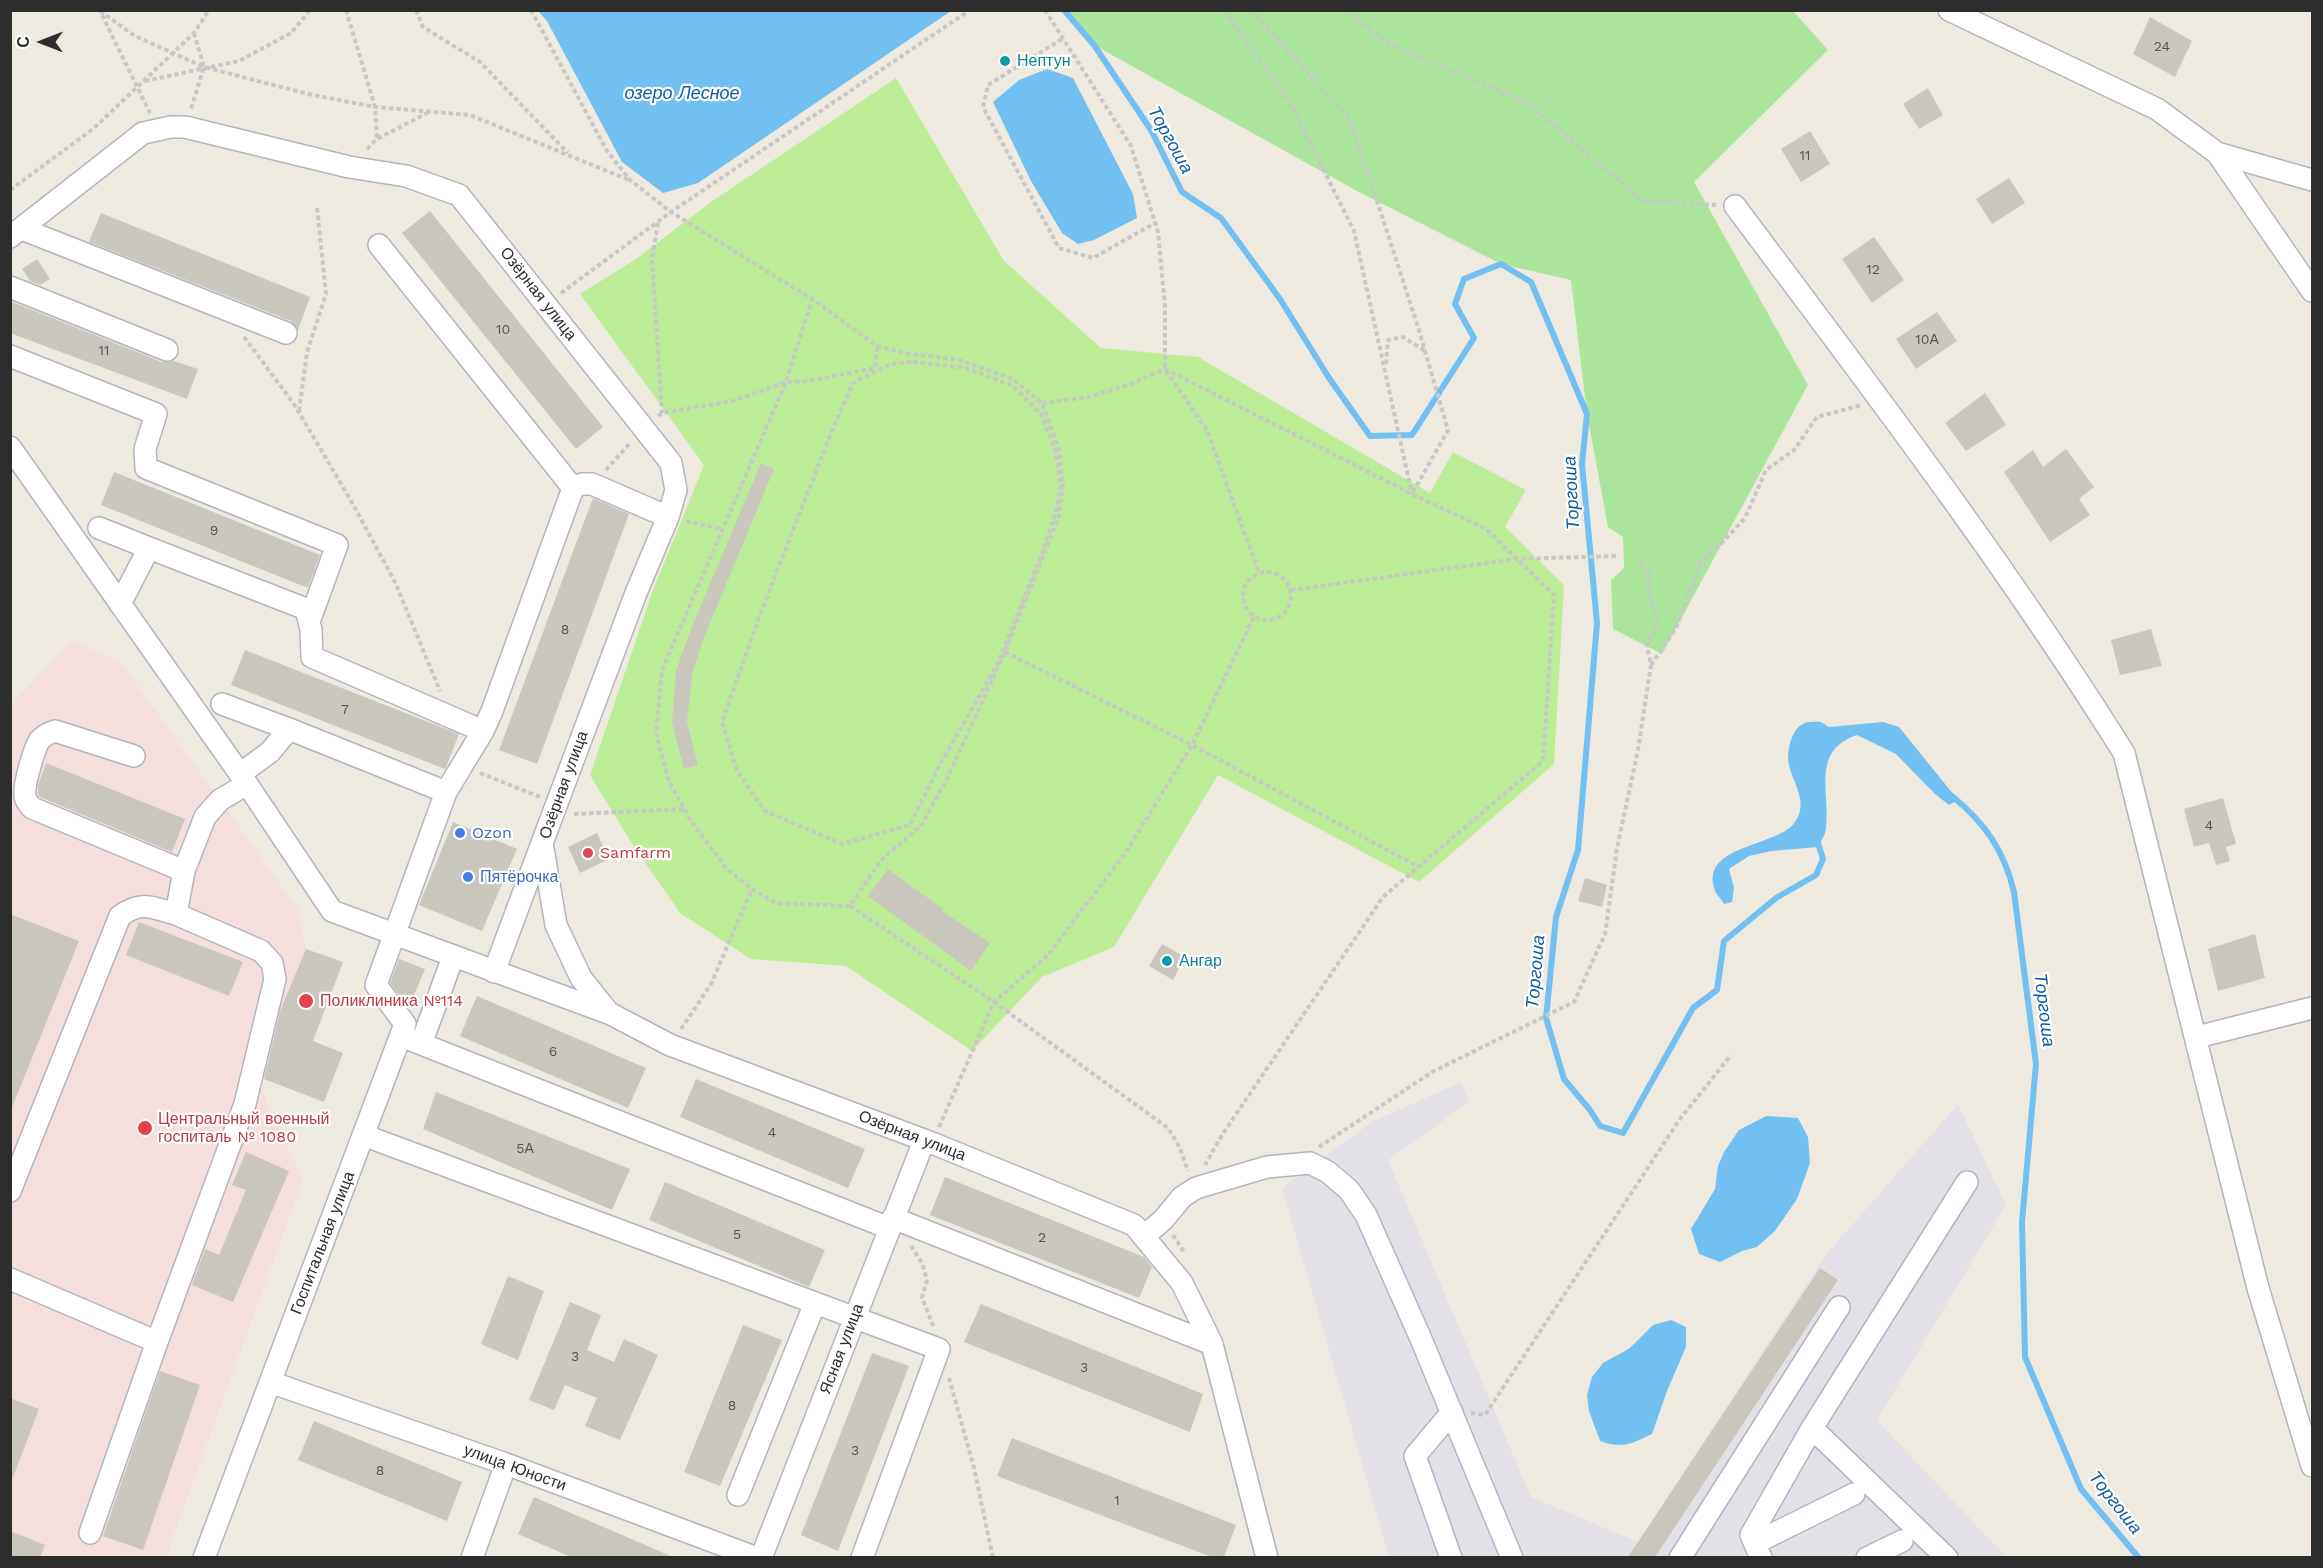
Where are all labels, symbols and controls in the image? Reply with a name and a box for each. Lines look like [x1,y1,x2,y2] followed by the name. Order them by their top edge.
[12,12,72,72] north arrow
[14,36,33,48] text: С
[2154,39,2170,55] house number: 24
[1017,51,1070,71] place label: Нептун
[998,54,1012,68] marker: Нептун
[624,83,740,105] water label: озеро Лесное
[1143,102,1197,178] water label: Торгоша
[1800,148,1810,164] house number: 11
[496,243,580,345] street label: Озёрная улица
[1866,262,1880,278] house number: 12
[496,322,510,338] house number: 10
[1915,332,1939,348] house number: 10А
[99,343,109,359] house number: 11
[1559,455,1585,531] water label: Торгоша
[210,523,218,539] house number: 9
[561,622,569,638] house number: 8
[341,702,349,718] house number: 7
[536,728,592,842] street label: Озёрная улица
[2205,818,2213,834] house number: 4
[472,823,512,843] place label: Ozon
[453,826,467,840] marker: Ozon
[600,843,671,863] place label: Samfarm
[581,846,595,860] marker: Samfarm
[480,867,558,887] place label: Пятёрочка
[461,870,475,884] marker: Пятёрочка
[1522,934,1550,1010] water label: Торгоша
[1179,951,1222,971] place label: Ангар
[1160,954,1174,968] marker: Ангар
[2029,972,2059,1048] water label: Торгоша
[320,991,463,1011] place label: Поликлиника №114
[297,992,315,1010] marker: Поликлиника №114
[549,1044,557,1060] house number: 6
[856,1107,968,1165] street label: Озёрная улица
[158,1109,329,1147] place label: Центральный военный госпиталь № 1080
[136,1119,154,1137] marker: Центральный военный госпиталь № 1080
[768,1125,776,1141] house number: 4
[516,1141,534,1157] house number: 5А
[287,1169,359,1317] street label: Госпитальная улица
[733,1227,741,1243] house number: 5
[1038,1230,1046,1246] house number: 2
[816,1301,868,1397] street label: Ясная улица
[571,1349,579,1365] house number: 3
[1080,1360,1088,1376] house number: 3
[728,1398,736,1414] house number: 8
[461,1441,569,1495] street label: улица Юности
[851,1443,859,1459] house number: 3
[376,1463,384,1479] house number: 8
[2084,1467,2146,1539] water label: Торгоша
[1114,1493,1120,1509] house number: 1

